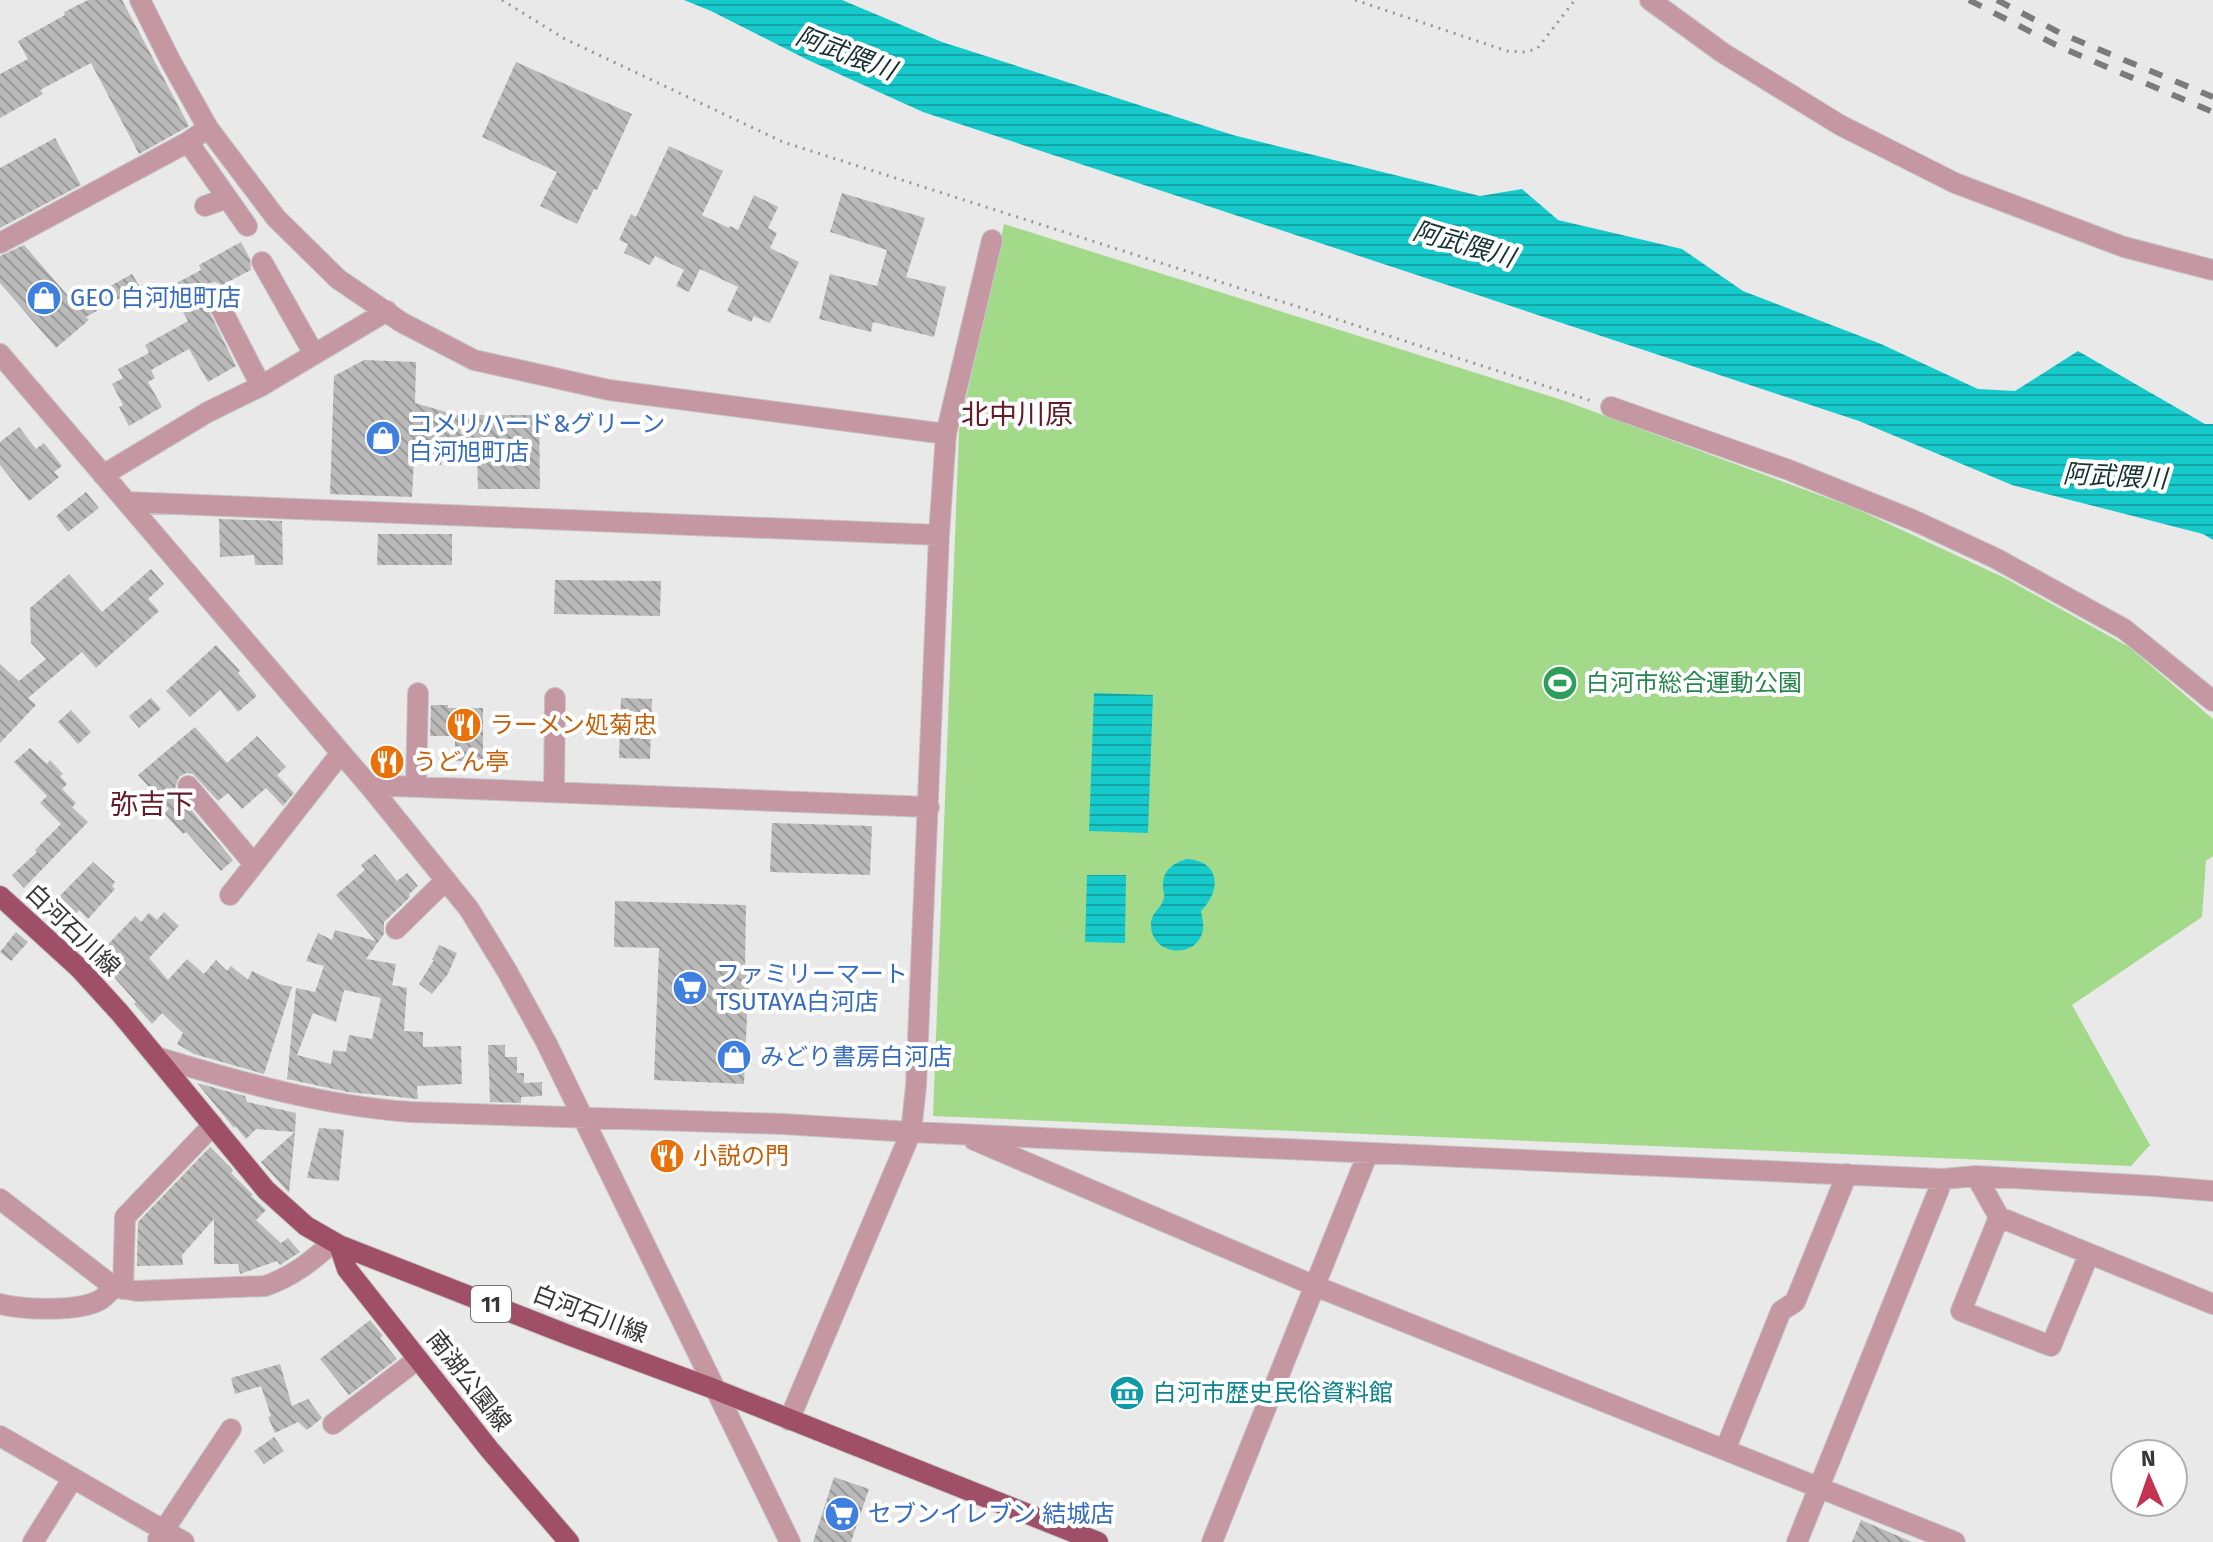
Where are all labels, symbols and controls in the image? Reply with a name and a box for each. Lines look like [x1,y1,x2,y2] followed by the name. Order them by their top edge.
[792,20,903,88] water label: 阿武隈川
[1410,215,1521,275] water label: 阿武隈川
[25,279,63,317] shop icon: GEO 白河旭町店
[70,284,241,312] place label: GEO 白河旭町店
[961,398,1073,431] district label: 北中川原
[409,410,665,466] place label: コメリハード&グリーン 白河旭町店
[364,419,402,457] shop icon: コメリハード&グリーン 白河旭町店
[2062,458,2171,495] water label: 阿武隈川
[1541,664,1579,702] sports icon: 白河市総合運動公園
[1586,669,1802,697] place label: 白河市総合運動公園
[445,706,483,744] restaurant icon: ラーメン処菊忠
[490,711,657,739] place label: ラーメン処菊忠
[368,743,406,781] restaurant icon: うどん亭
[413,748,509,776] place label: うどん亭
[110,788,194,821] district label: 弥吉下
[20,878,126,982] street label: 白河石川線
[716,960,908,1016] place label: ファミリーマート TSUTAYA白河店
[671,969,709,1007] supermarket icon: ファミリーマート TSUTAYA白河店
[715,1038,753,1076] shop icon: みどり書房白河店
[760,1043,952,1071] place label: みどり書房白河店
[648,1137,686,1175] restaurant icon: 小説の門
[693,1142,789,1170] place label: 小説の門
[529,1279,651,1349] street label: 白河石川線
[471,1286,511,1322] road number: 11
[421,1325,517,1437] street label: 南湖公園線
[1108,1374,1146,1412] museum icon: 白河市歴史民俗資料館
[1153,1379,1393,1407] place label: 白河市歴史民俗資料館
[2109,1438,2189,1518] north arrow
[2141,1445,2156,1472] text: N
[823,1495,861,1533] supermarket icon: セブンイレブン 結城店
[868,1500,1114,1528] place label: セブンイレブン 結城店

